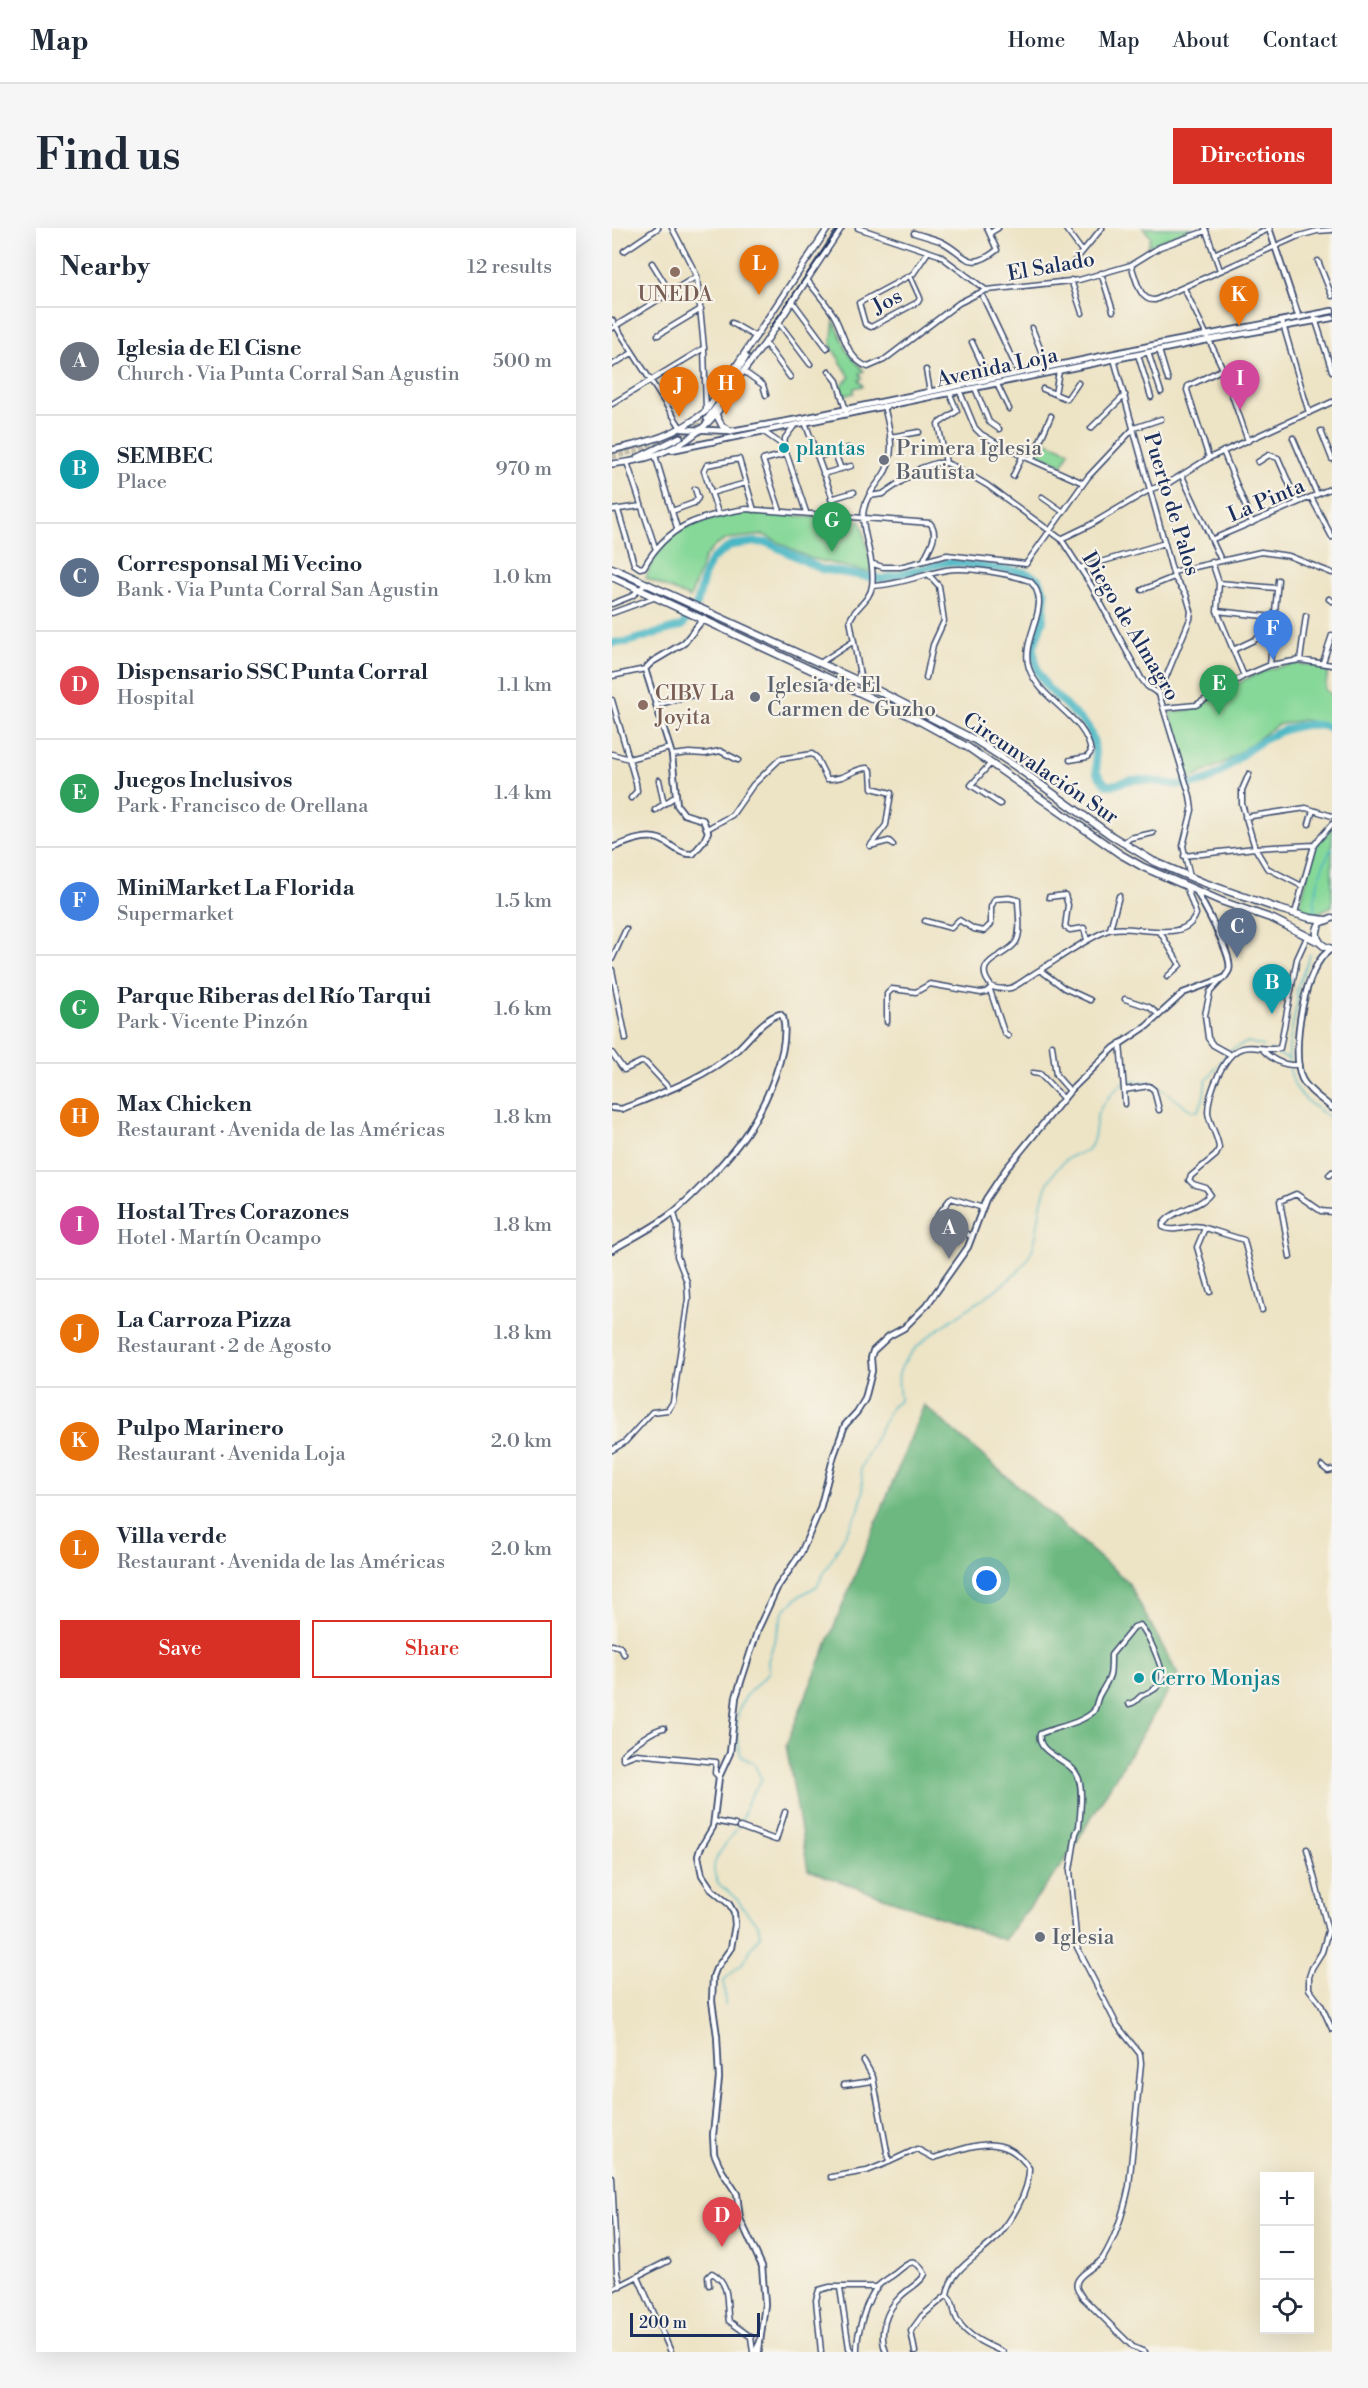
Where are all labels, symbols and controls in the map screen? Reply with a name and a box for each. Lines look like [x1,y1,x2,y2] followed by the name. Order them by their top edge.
[30,24,89,59] text: Map
[1008,28,1065,54] text: Home
[1098,28,1140,54] text: Map
[1173,28,1230,54] text: About
[1263,28,1338,54] text: Contact
[1173,128,1332,184] button: Directions
[36,130,180,183] text: Find us
[740,245,778,295] pin: L
[1005,247,1097,287] street label: El Salado
[60,251,150,283] text: Nearby
[467,255,552,280] text: 12 results
[668,265,682,279] marker: UNEDA
[1220,276,1258,326] pin: K
[637,282,713,308] place label: UNEDA
[867,283,907,321] street label: Jos
[117,335,302,362] text: Iglesia de El Cisne
[933,342,1061,394] street label: Avenida Loja
[72,349,87,374] text: A
[493,349,552,374] text: 500 m
[1220,360,1260,410] pin: I
[117,362,460,387] text: Church · Via Punta Corral San Agustin
[706,366,746,415] pin: H
[660,368,698,417] pin: J
[1137,430,1205,579] street label: Puerto de Palos
[796,436,865,462] place label: plantas
[895,436,1043,486] place label: Primera Iglesia Bautista
[777,441,791,455] marker: plantas
[117,443,213,470] text: SEMBEC
[877,453,891,467] marker: Primera Iglesia Bautista
[72,457,87,482] text: B
[495,457,552,482] text: 970 m
[117,470,167,495] text: Place
[1224,473,1309,529] street label: La Pinta
[812,502,852,552] pin: G
[1075,547,1185,706] street label: Diego de Almagro
[117,551,363,578] text: Corresponsal Mi Vecino
[72,565,87,590] text: C
[493,565,552,590] text: 1.0 km
[117,578,439,603] text: Bank · Via Punta Corral San Agustin
[1254,610,1292,660] pin: F
[117,659,428,686] text: Dispensario SSC Punta Corral
[1200,666,1238,715] pin: E
[72,673,87,698] text: D
[498,673,552,698] text: 1.1 km
[767,673,936,723] place label: Iglesia de El Carmen de Guzho
[654,681,735,731] place label: CIBV La Joyita
[117,686,194,711] text: Hospital
[748,690,762,704] marker: Iglesia de El Carmen de Guzho
[636,698,650,712] marker: CIBV La Joyita
[958,707,1123,831] street label: Circunvalación Sur
[117,767,293,794] text: Juegos Inclusivos
[73,781,86,806] text: E
[495,781,552,806] text: 1.4 km
[117,794,368,819] text: Park · Francisco de Orellana
[117,875,355,902] text: MiniMarket La Florida
[72,889,87,914] text: F
[495,889,552,914] text: 1.5 km
[117,902,234,927] text: Supermarket
[1218,908,1256,958] pin: C
[1252,964,1292,1014] pin: B
[117,983,431,1010] text: Parque Riberas del Río Tarqui
[72,997,87,1022] text: G
[494,997,552,1022] text: 1.6 km
[117,1010,308,1035] text: Park · Vicente Pinzón
[117,1091,252,1118] text: Max Chicken
[71,1105,88,1130] text: H
[494,1105,552,1130] text: 1.8 km
[117,1118,445,1143] text: Restaurant · Avenida de las Américas
[117,1199,349,1226] text: Hostal Tres Corazones
[930,1210,968,1259] pin: A
[76,1213,83,1238] text: I
[494,1213,552,1238] text: 1.8 km
[117,1226,321,1251] text: Hotel · Martín Ocampo
[117,1307,292,1334] text: La Carroza Pizza
[76,1321,83,1346] text: J
[494,1321,552,1346] text: 1.8 km
[117,1334,332,1359] text: Restaurant · 2 de Agosto
[117,1415,284,1442] text: Pulpo Marinero
[71,1429,88,1454] text: K
[491,1429,552,1454] text: 2.0 km
[117,1442,346,1467] text: Restaurant · Avenida Loja
[117,1523,227,1550] text: Villa verde
[73,1537,86,1562] text: L
[491,1537,552,1562] text: 2.0 km
[117,1550,445,1575] text: Restaurant · Avenida de las Américas
[972,1566,1001,1595] your location
[60,1620,300,1678] button: Save
[312,1620,552,1678] button: Share
[1151,1666,1280,1692] place label: Cerro Monjas
[1132,1671,1146,1685] marker: Cerro Monjas
[1052,1925,1115,1951] place label: Iglesia
[1033,1930,1047,1944] marker: Iglesia
[1260,2172,1314,2334] map controls
[1260,2172,1314,2226] button: +
[702,2198,742,2247] pin: D
[1260,2226,1314,2280] button: −
[1260,2280,1314,2334] button: locate
[630,2310,760,2338] scale bar
[639,2313,687,2333] text: 200 m

